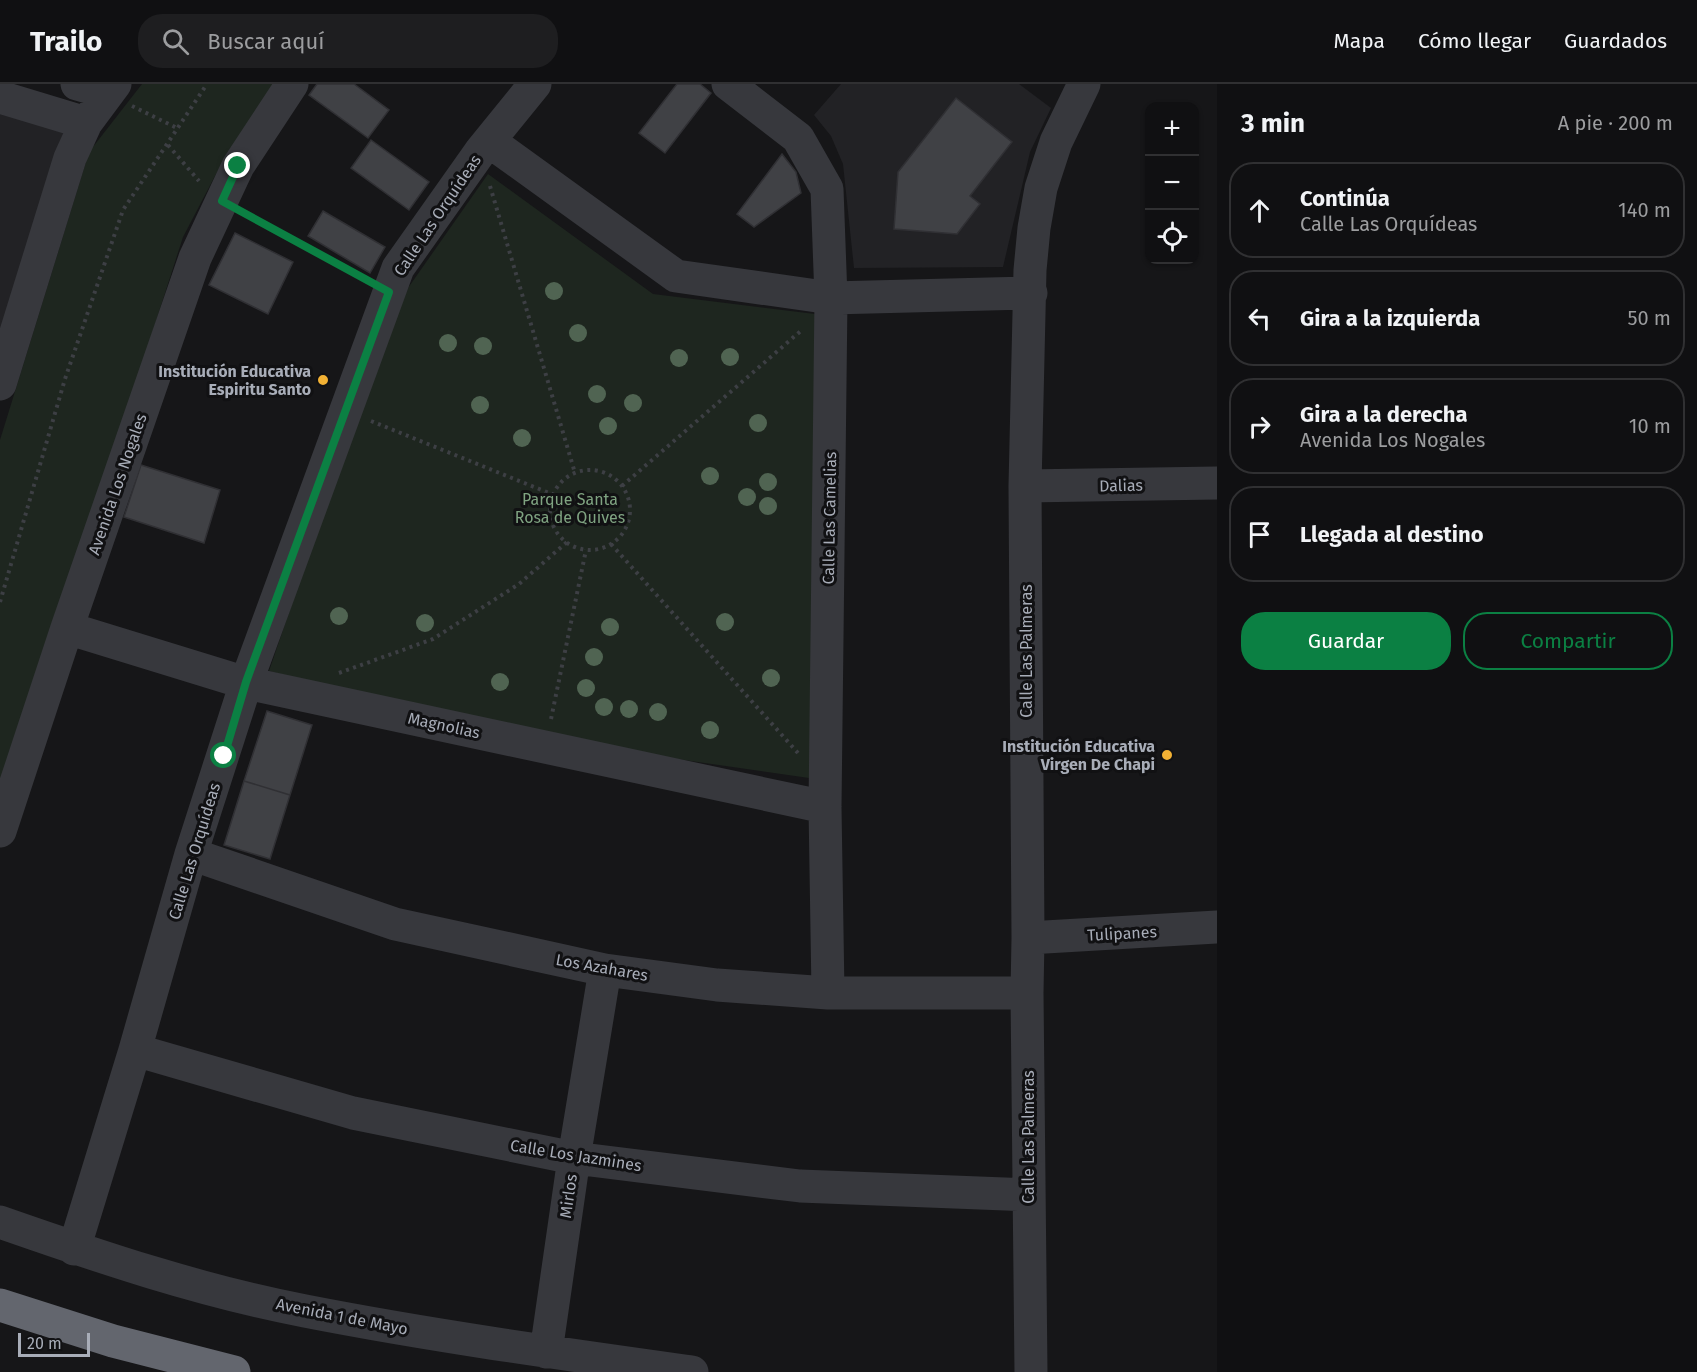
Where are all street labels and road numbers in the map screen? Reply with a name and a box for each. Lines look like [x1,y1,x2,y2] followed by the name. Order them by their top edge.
[390,151,485,279] street label: Calle Las Orquídeas
[84,411,151,557] street label: Avenida Los Nogales
[819,451,840,585] street label: Calle Las Camelias
[1099,476,1143,495] street label: Dalias
[1017,584,1036,718] street label: Calle Las Palmeras
[406,709,482,742] street label: Magnolias
[165,780,224,922] street label: Calle Las Orquídeas
[1087,922,1157,945] street label: Tulipanes
[554,950,649,985] street label: Los Azahares
[1019,1070,1038,1204] street label: Calle Las Palmeras
[509,1136,643,1175] street label: Calle Los Jazmines
[556,1173,581,1219] street label: Mirlos
[274,1294,409,1339] street label: Avenida 1 de Mayo

